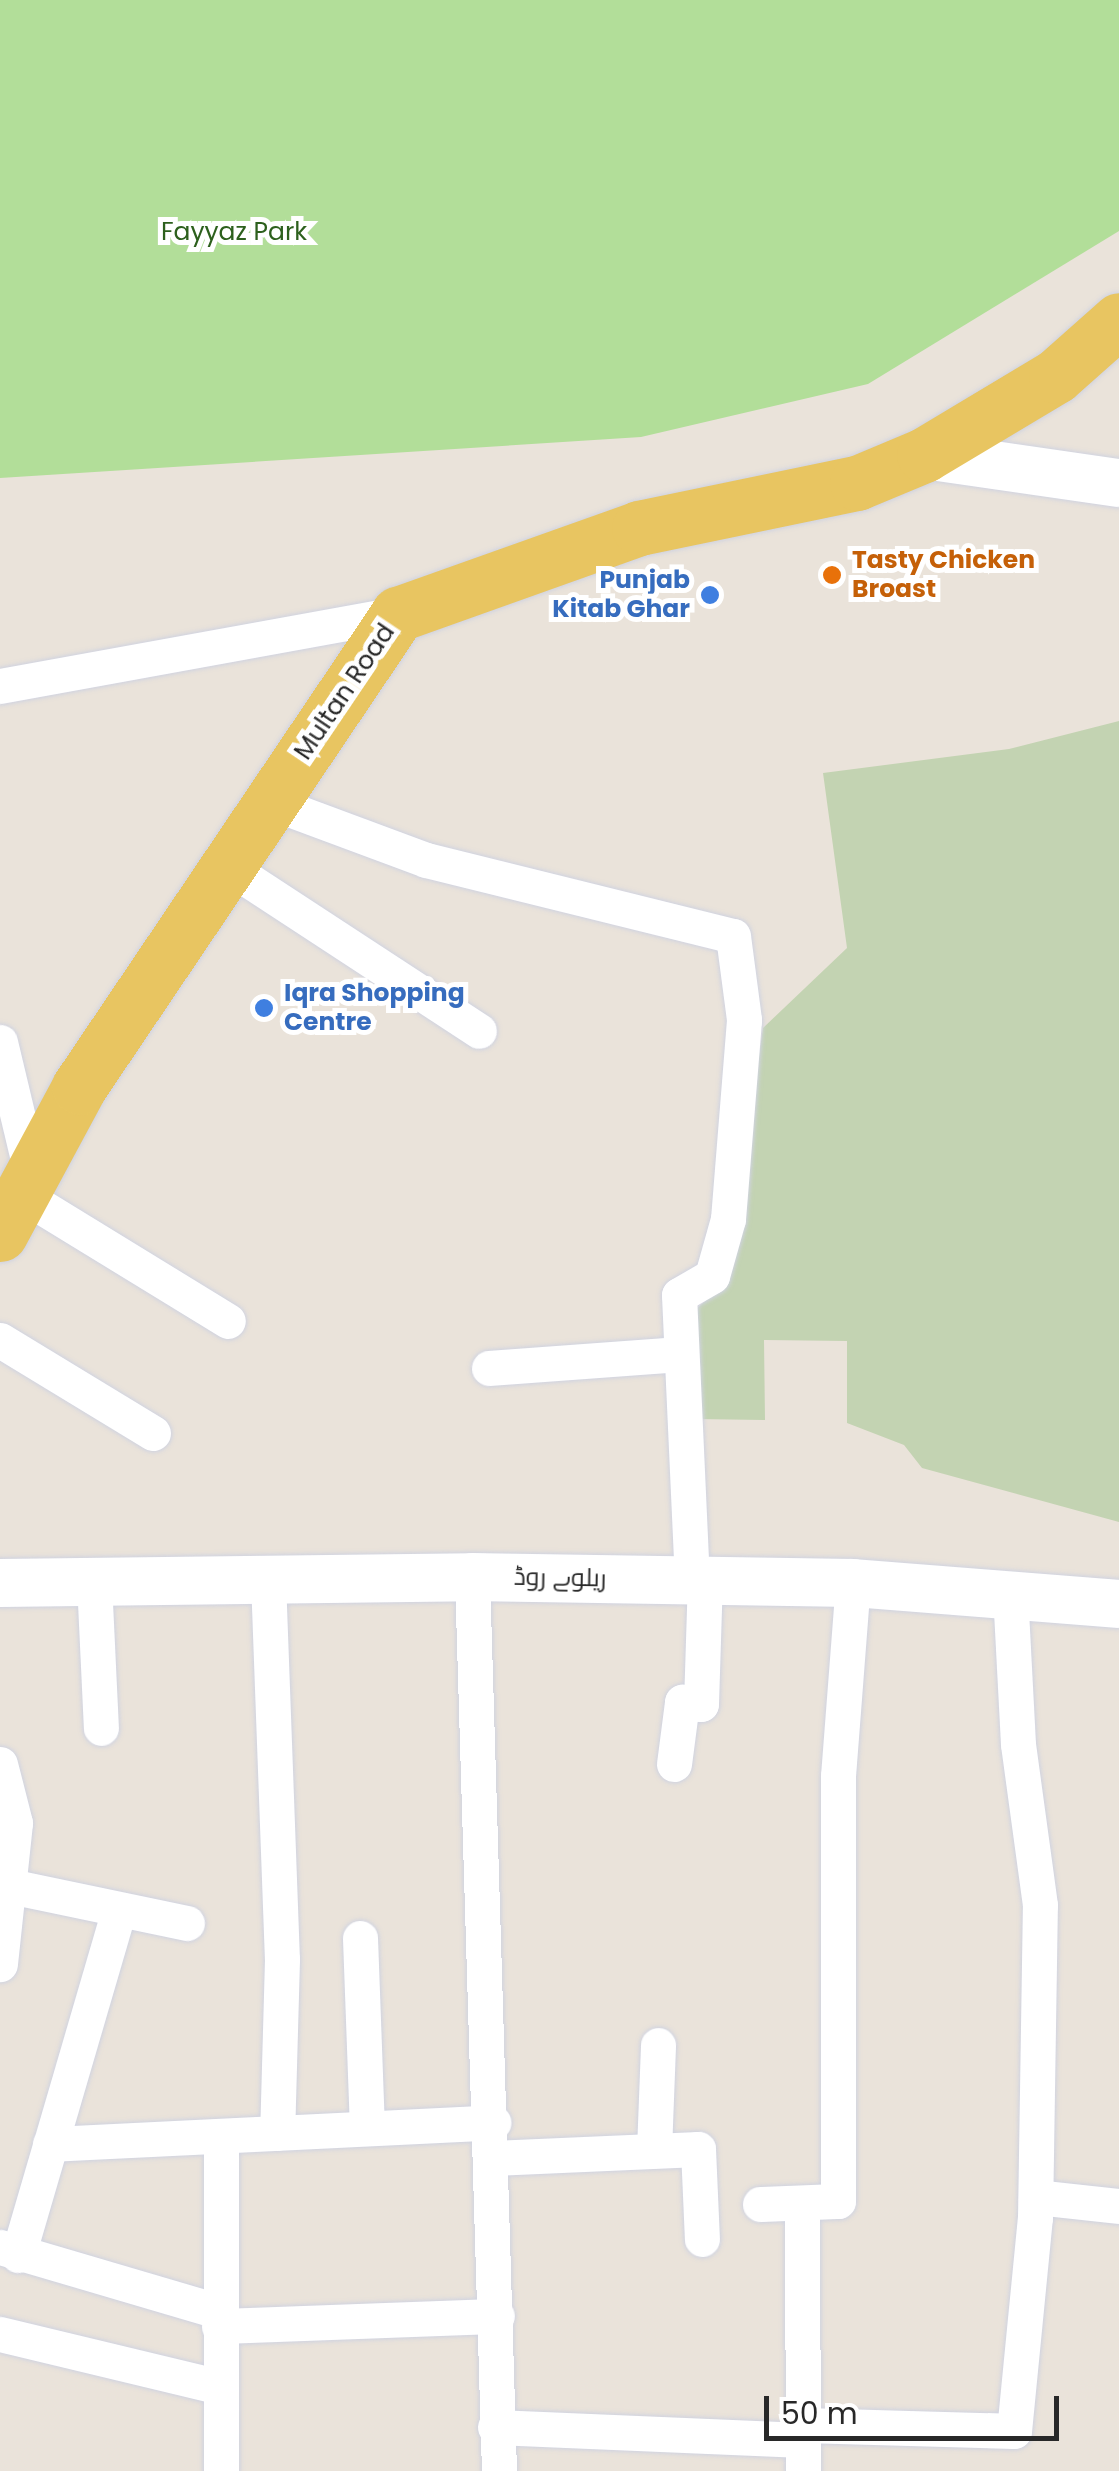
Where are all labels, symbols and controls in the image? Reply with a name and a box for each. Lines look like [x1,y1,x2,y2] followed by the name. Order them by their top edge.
[161,217,307,247] park label: Fayyaz Park
[852,546,1035,605] place label: Tasty Chicken Broast
[821,564,843,586] marker: Tasty Chicken Broast
[552,566,690,625] place label: Punjab Kitab Ghar
[699,584,721,606] marker: Punjab Kitab Ghar
[289,618,401,766] street label: Multan Road
[284,979,465,1038] place label: Iqra Shopping Centre
[253,997,275,1019] marker: Iqra Shopping Centre
[513,1562,607,1594] street label: ریلوے روڈ
[769,2376,1064,2438] scale bar
[781,2392,858,2435] text: 50 m

